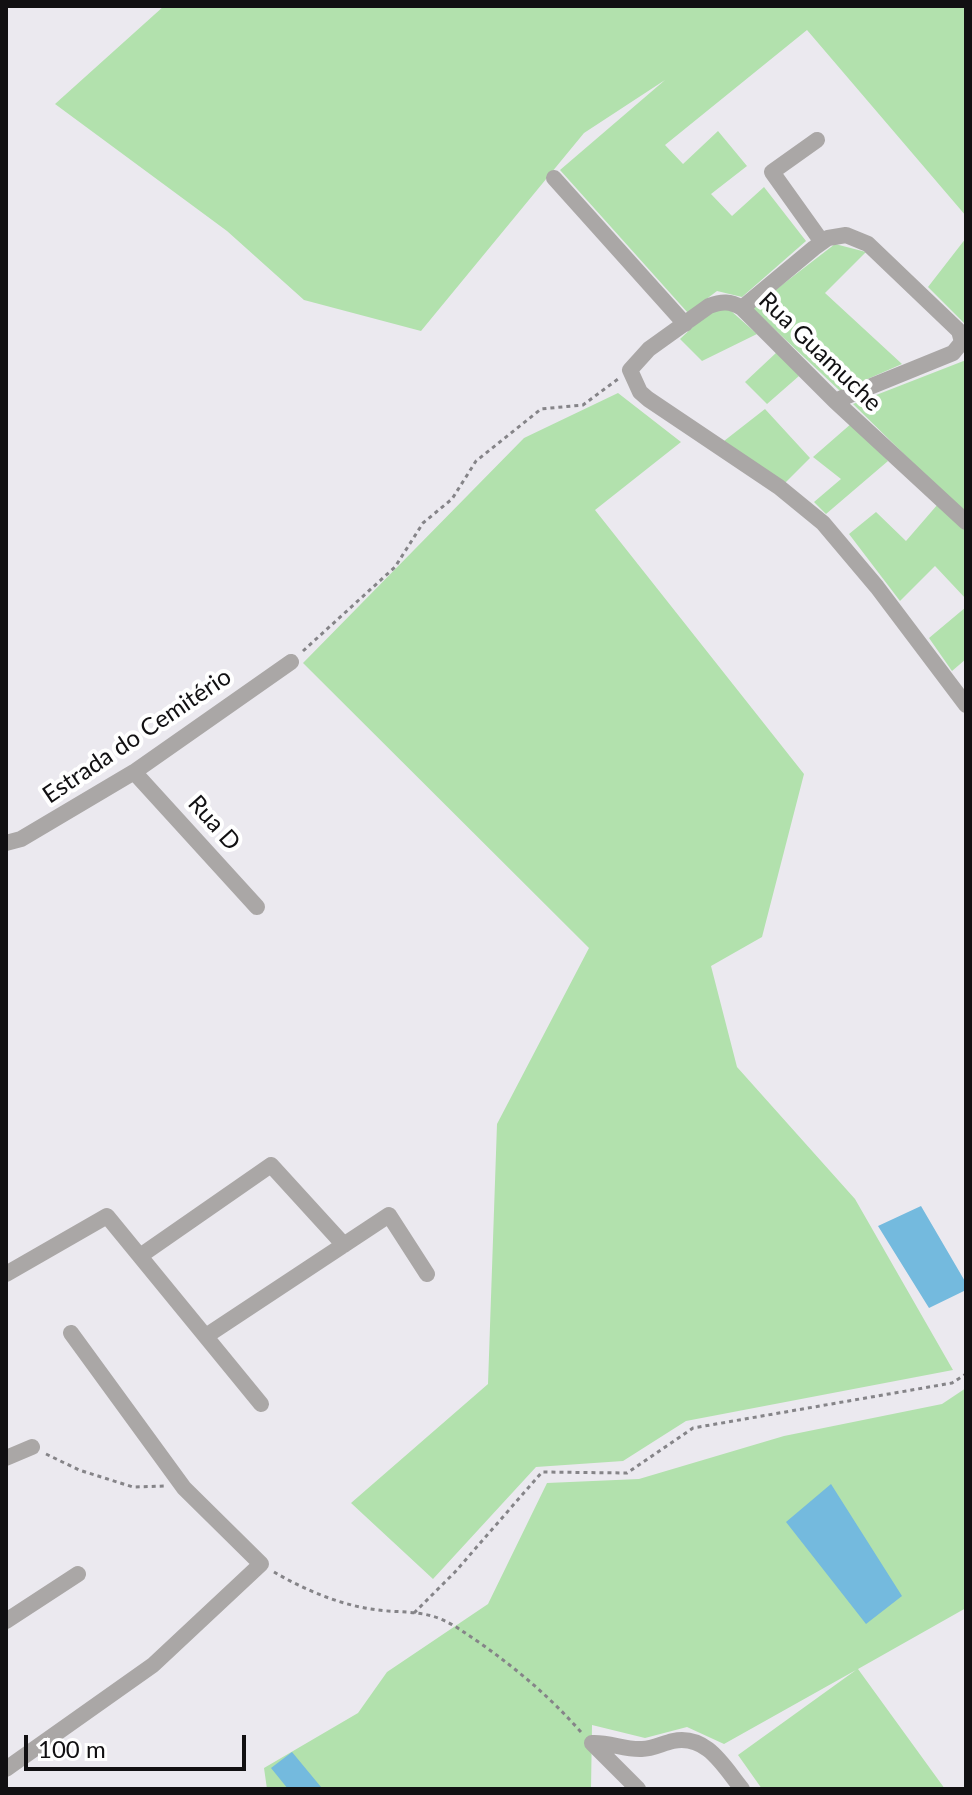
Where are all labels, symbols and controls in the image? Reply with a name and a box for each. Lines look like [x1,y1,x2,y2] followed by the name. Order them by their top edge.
[753,286,887,418] street label: Rua Guamuche
[37,662,237,810] street label: Estrada do Cemitério
[182,789,246,857] street label: Rua D
[28,1719,250,1769] scale bar
[38,1734,106,1763] text: 100 m

